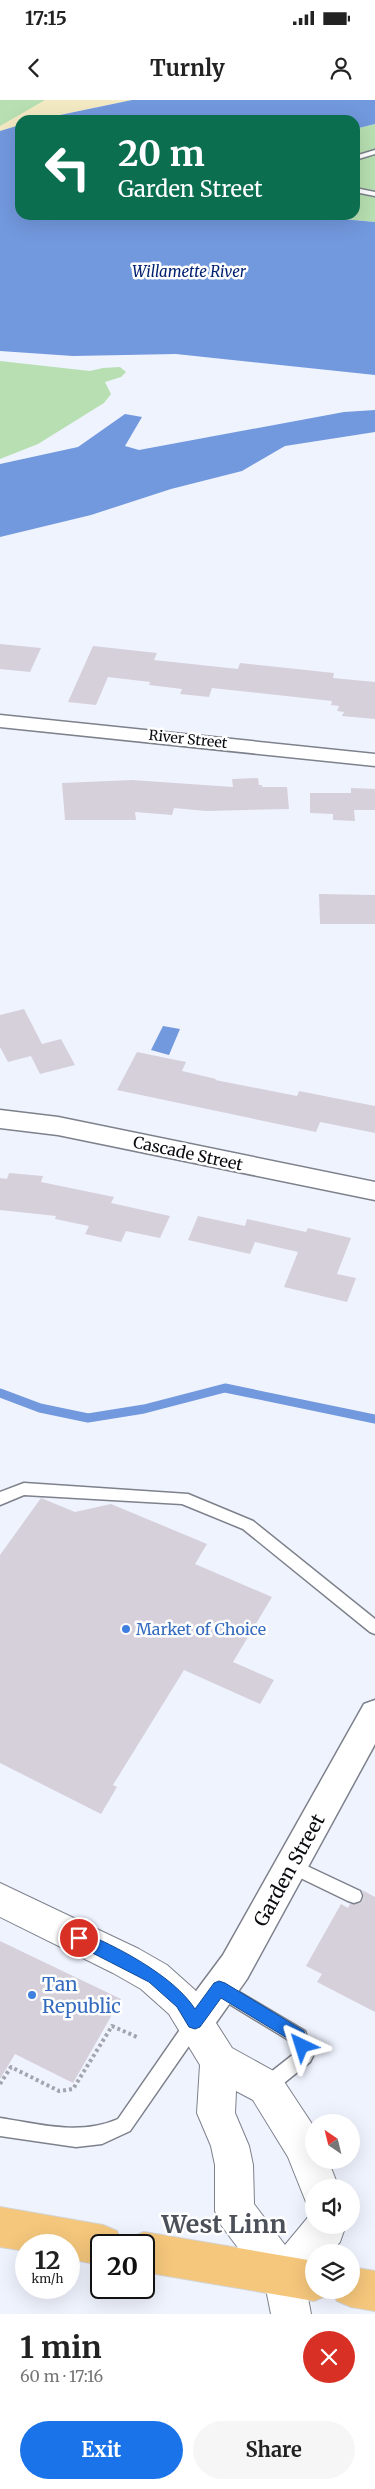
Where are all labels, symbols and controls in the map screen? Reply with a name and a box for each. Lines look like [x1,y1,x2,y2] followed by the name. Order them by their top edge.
[25,6,67,30] text: 17:15
[20,54,48,82] icon: back
[150,54,225,82] text: Turnly
[327,54,355,82] icon: person
[118,132,205,176] text: 20 m
[35,135,100,200] icon: left
[118,175,263,203] text: Garden Street
[132,262,247,281] water label: Willamette River
[148,726,229,752] street label: River Street
[131,1132,245,1175] street label: Cascade Street
[136,1619,266,1639] place label: Market of Choice
[120,1623,132,1635] marker: Market of Choice
[248,1809,330,1930] street label: Garden Street
[58,1917,100,1959] pin
[65,1924,93,1952] icon: arrive
[42,1972,121,2018] place label: Tan Republic
[26,1989,38,2001] marker: Tan Republic
[275,2019,327,2071] position arrow
[305,2114,360,2169] north arrow
[305,2114,360,2299] map controls
[305,2179,360,2234] button: sound
[161,2208,286,2240] district label: West Linn
[90,2234,155,2299] speed limit sign: 20
[34,2244,61,2276] text: 12
[305,2244,360,2299] button: layers
[32,2271,63,2286] text: km/h
[20,2328,102,2366] text: 1 min
[303,2331,355,2383] button: close
[20,2366,103,2386] text: 60 m · 17:16
[20,2421,183,2479] button: Exit
[193,2421,355,2479] button: Share

